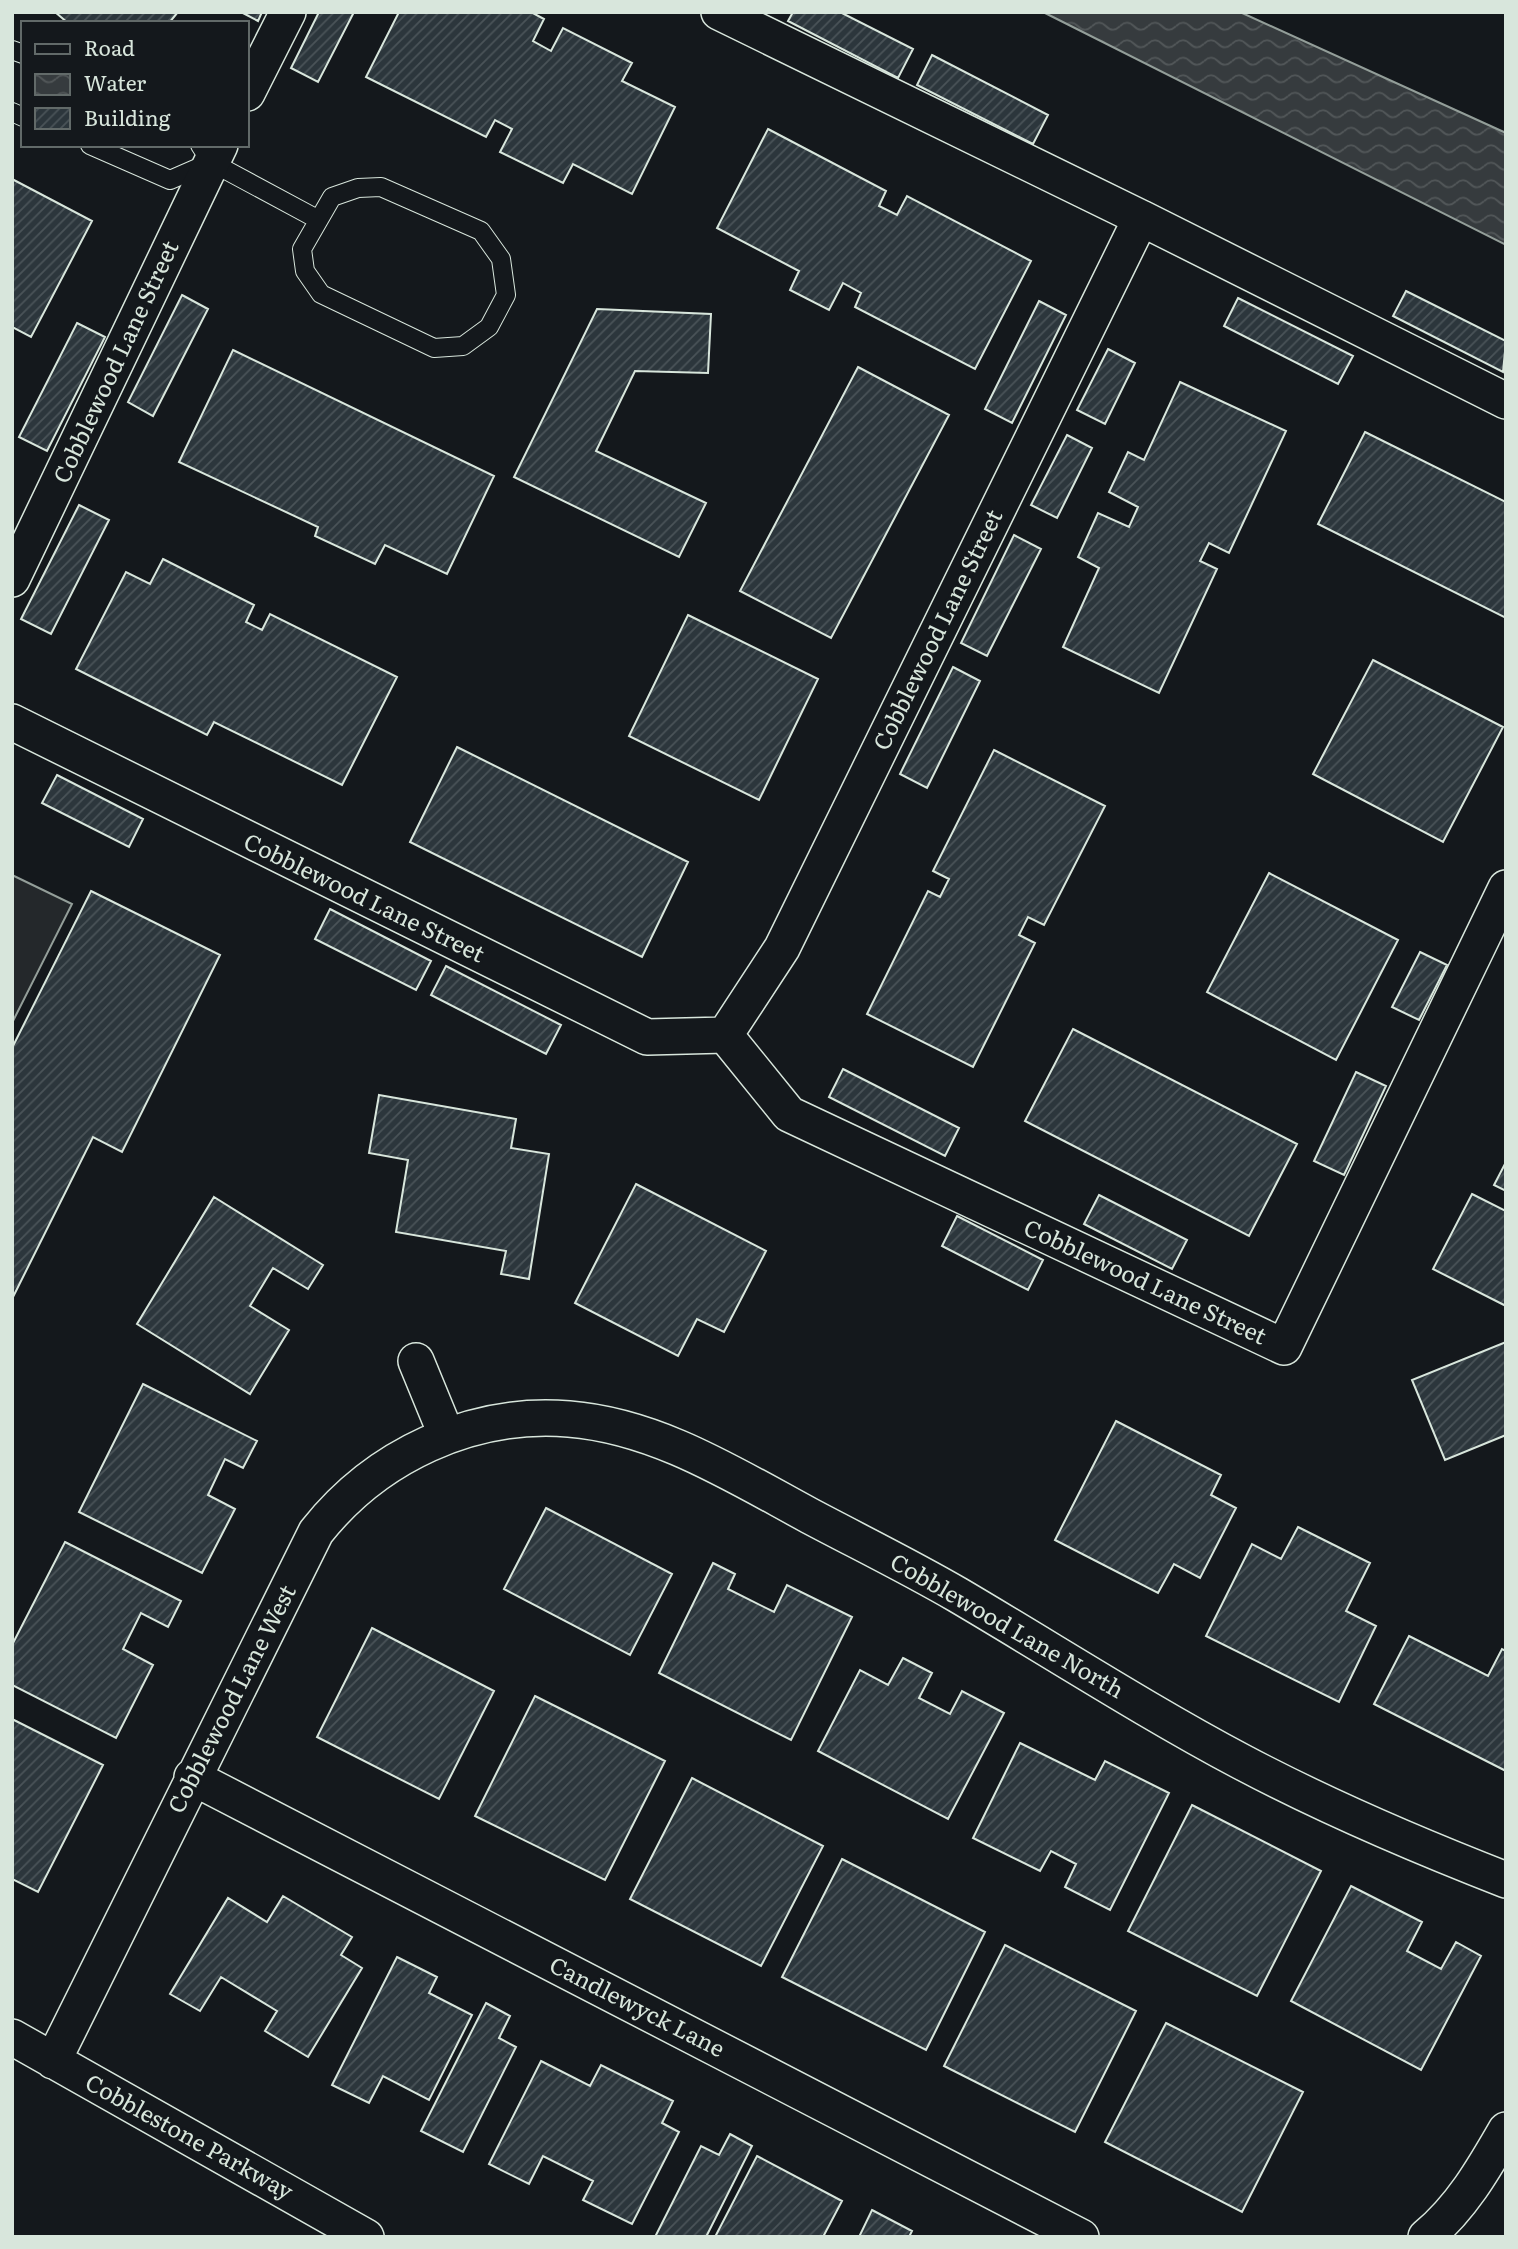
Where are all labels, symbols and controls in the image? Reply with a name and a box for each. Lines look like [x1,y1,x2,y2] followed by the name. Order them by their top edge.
[21,21,248,147] legend
[84,31,135,62] text: Road
[84,66,146,97] text: Water
[84,101,171,132] text: Building
[43,234,186,488] street label: Cobblewood Lane Street
[863,502,1010,755] street label: Cobblewood Lane Street
[239,823,492,970] street label: Cobblewood Lane Street
[1019,1209,1273,1352] street label: Cobblewood Lane Street
[885,1543,1131,1705] street label: Cobblewood Lane North
[158,1577,303,1818] street label: Cobblewood Lane West
[544,1946,731,2064] street label: Candlewyck Lane
[80,2064,301,2207] street label: Cobblestone Parkway

